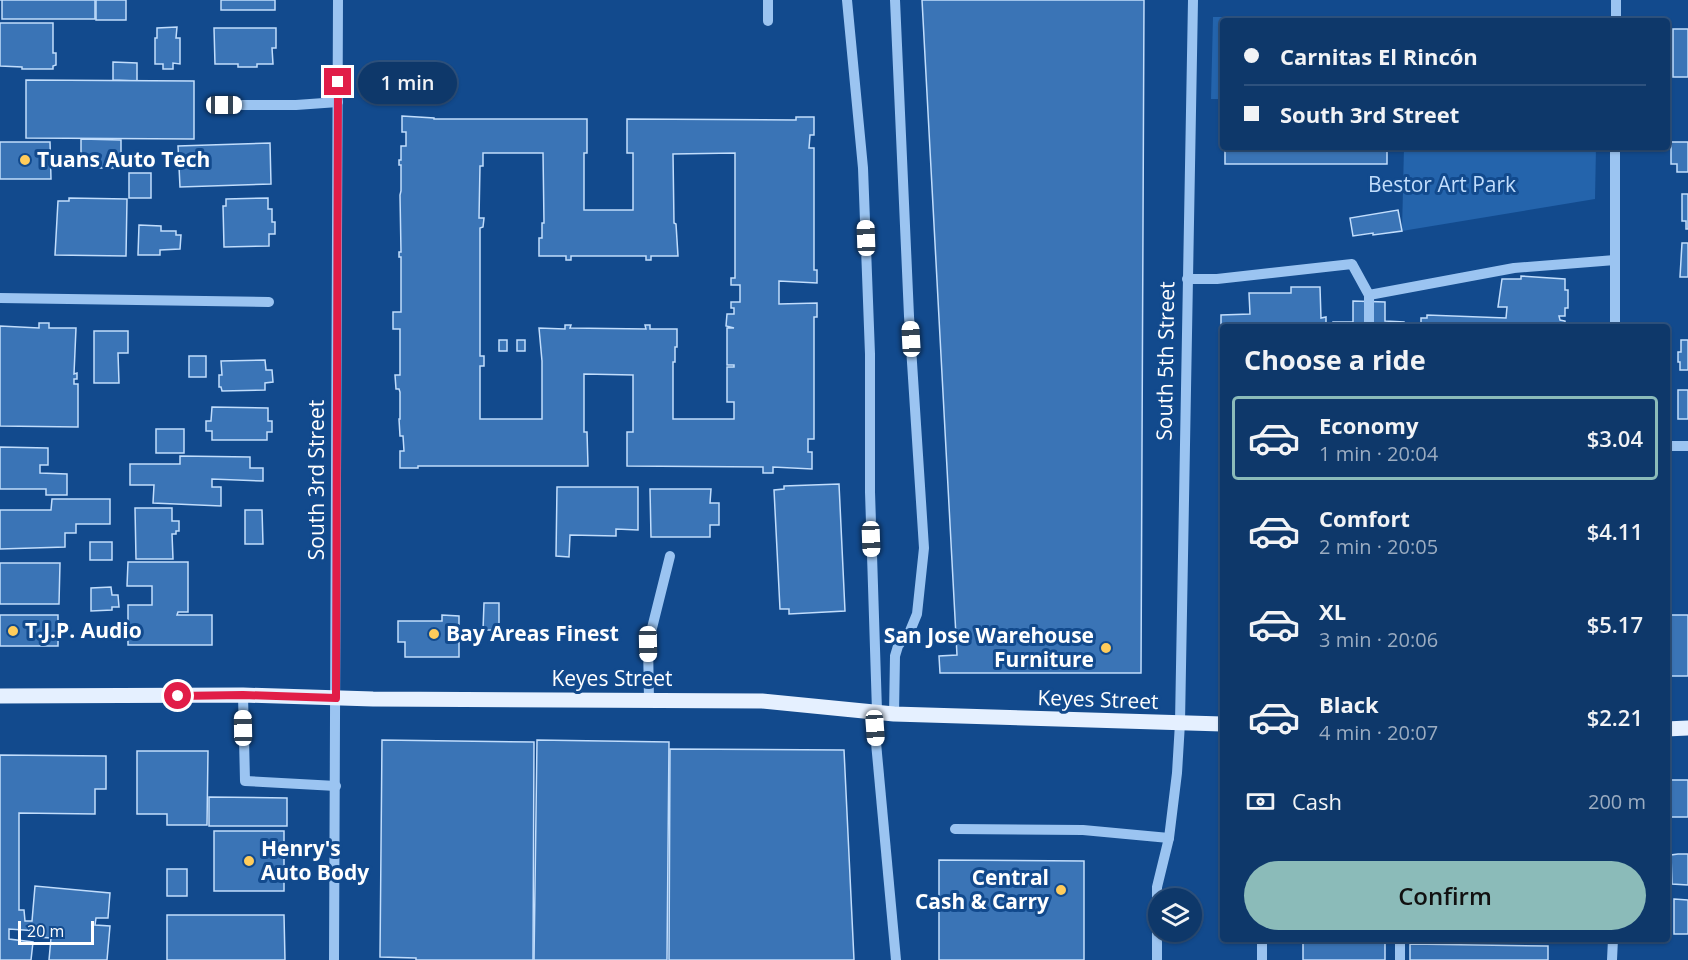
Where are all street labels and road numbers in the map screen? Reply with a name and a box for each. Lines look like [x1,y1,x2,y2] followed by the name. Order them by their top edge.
[1150,281,1180,441] street label: South 5th Street
[302,400,330,560] street label: South 3rd Street
[551,664,673,692] street label: Keyes Street
[1037,683,1159,715] street label: Keyes Street

